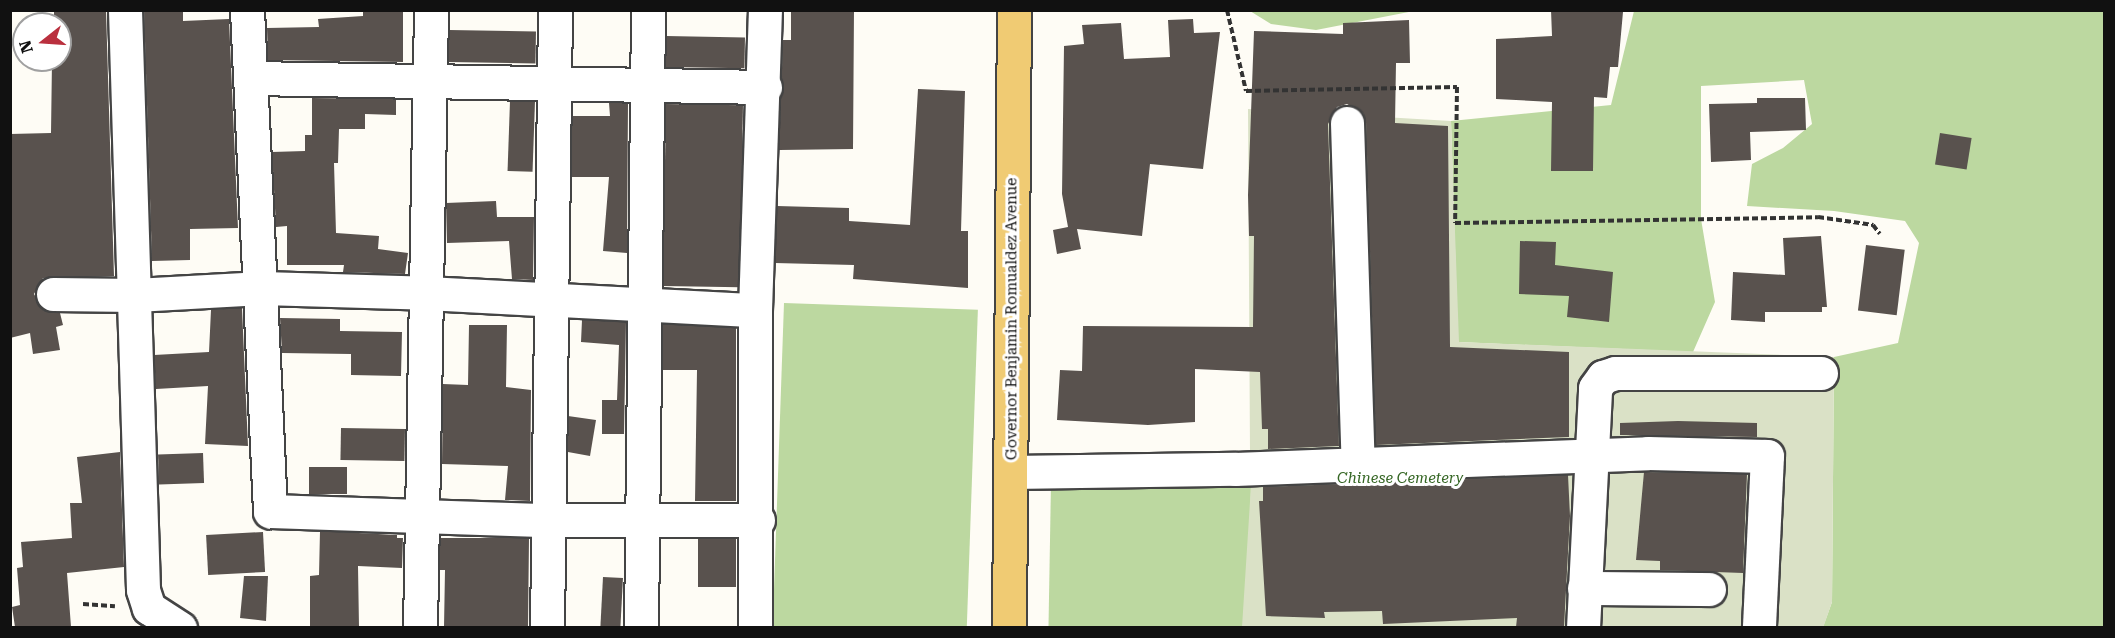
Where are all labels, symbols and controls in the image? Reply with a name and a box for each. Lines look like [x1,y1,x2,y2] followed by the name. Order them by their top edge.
[12,12,72,72] north arrow
[15,38,37,56] text: N
[1003,178,1021,460] street label: Governor Benjamin Romualdez Avenue
[1337,470,1463,488] park label: Chinese Cemetery

